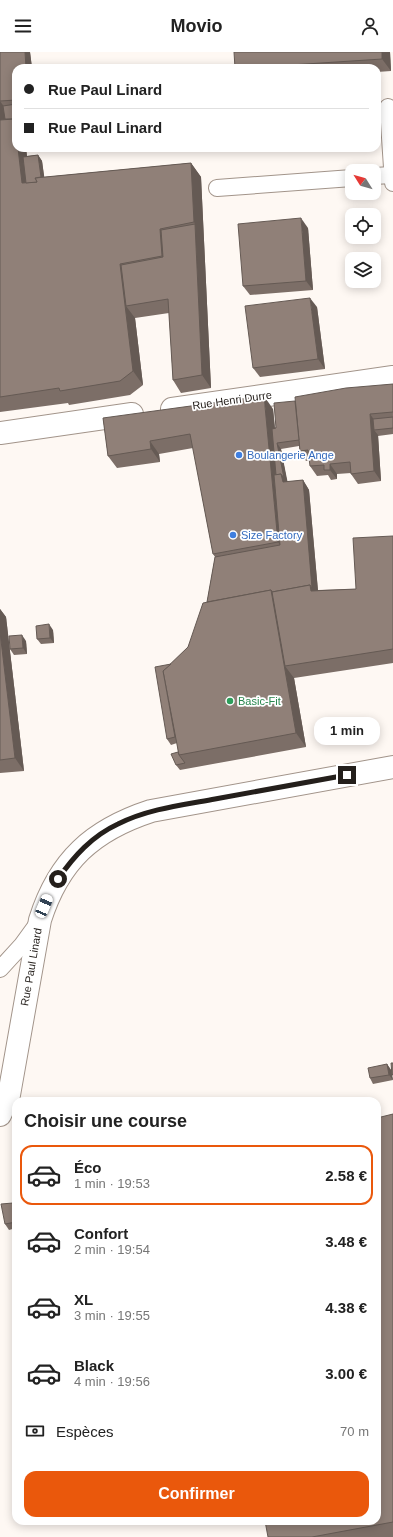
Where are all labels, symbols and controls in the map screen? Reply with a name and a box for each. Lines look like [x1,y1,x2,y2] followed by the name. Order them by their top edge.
[12,15,34,37] icon: menu
[359,15,381,37] icon: person
[171,16,223,36] text: Movio
[48,81,162,98] text: Rue Paul Linard
[48,119,162,136] text: Rue Paul Linard
[345,164,381,200] north arrow
[345,164,381,288] map controls
[345,208,381,244] button: locate
[345,252,381,288] button: layers
[192,388,272,412] street label: Rue Henri Durre
[247,449,334,461] place label: Boulangerie Ange
[234,450,244,460] marker: Boulangerie Ange
[241,529,303,541] place label: Size Factory
[228,530,238,540] marker: Size Factory
[238,695,281,707] place label: Basic-Fit
[225,696,235,706] marker: Basic-Fit
[314,717,380,745] callout: 1 min
[330,723,364,738] text: 1 min
[338,766,356,784] route end
[49,870,67,888] route start
[34,893,54,919] car
[18,927,44,1007] street label: Rue Paul Linard
[24,1111,187,1131] text: Choisir une course
[26,1157,62,1193] icon: car
[74,1159,102,1176] text: Éco
[325,1167,367,1184] text: 2.58 €
[74,1176,150,1191] text: 1 min · 19:53
[26,1223,62,1259] icon: car
[74,1225,128,1242] text: Confort
[325,1233,367,1250] text: 3.48 €
[74,1242,150,1257] text: 2 min · 19:54
[26,1289,62,1325] icon: car
[74,1291,93,1308] text: XL
[325,1299,367,1316] text: 4.38 €
[74,1308,150,1323] text: 3 min · 19:55
[26,1355,62,1391] icon: car
[74,1357,114,1374] text: Black
[325,1365,367,1382] text: 3.00 €
[74,1374,150,1389] text: 4 min · 19:56
[24,1420,46,1442] icon: cash
[56,1423,114,1440] text: Espèces
[340,1424,369,1439] text: 70 m
[24,1471,369,1517] button: Confirmer

